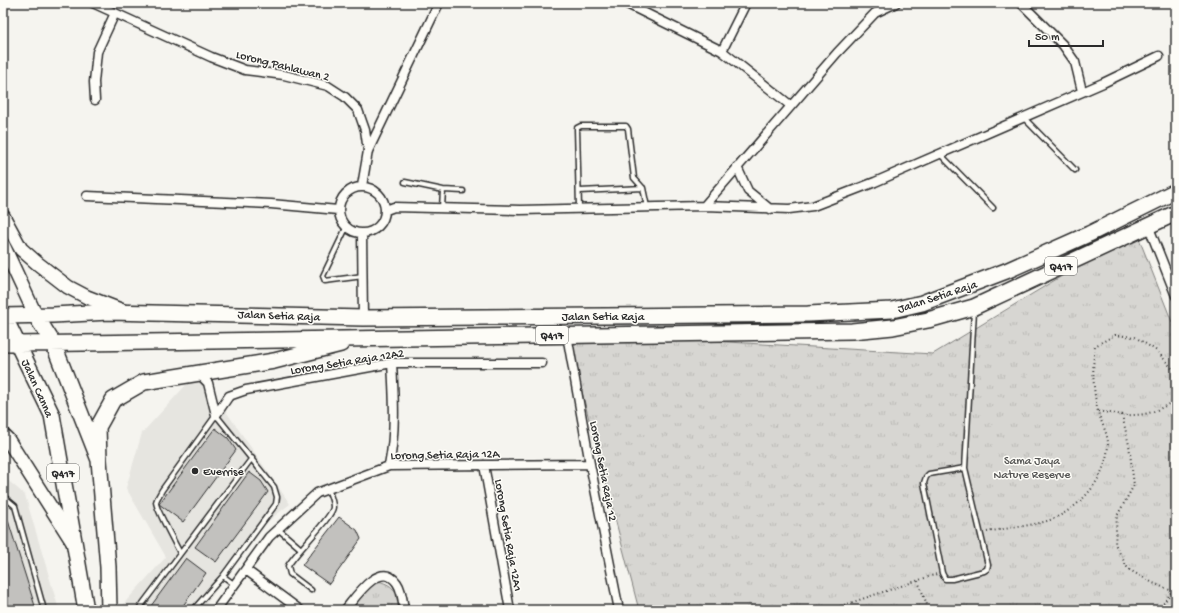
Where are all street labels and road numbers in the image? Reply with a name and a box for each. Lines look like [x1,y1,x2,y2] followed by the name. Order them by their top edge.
[234,49,331,85] street label: Lorong Pahlawan 2
[1045,257,1077,275] road number: Q417
[896,278,979,317] street label: Jalan Setia Raja
[237,309,321,325] street label: Jalan Setia Raja
[562,311,645,325] street label: Jalan Setia Raja
[536,326,568,344] road number: Q417
[289,347,405,379] street label: Lorong Setia Raja 12A2
[17,358,55,420] street label: Jalan Canna
[585,420,619,523] street label: Lorong Setia Raja 12
[390,448,501,464] street label: Lorong Setia Raja 12A
[47,464,79,482] road number: Q417
[490,478,524,593] street label: Lorong Setia Raja 12A1

